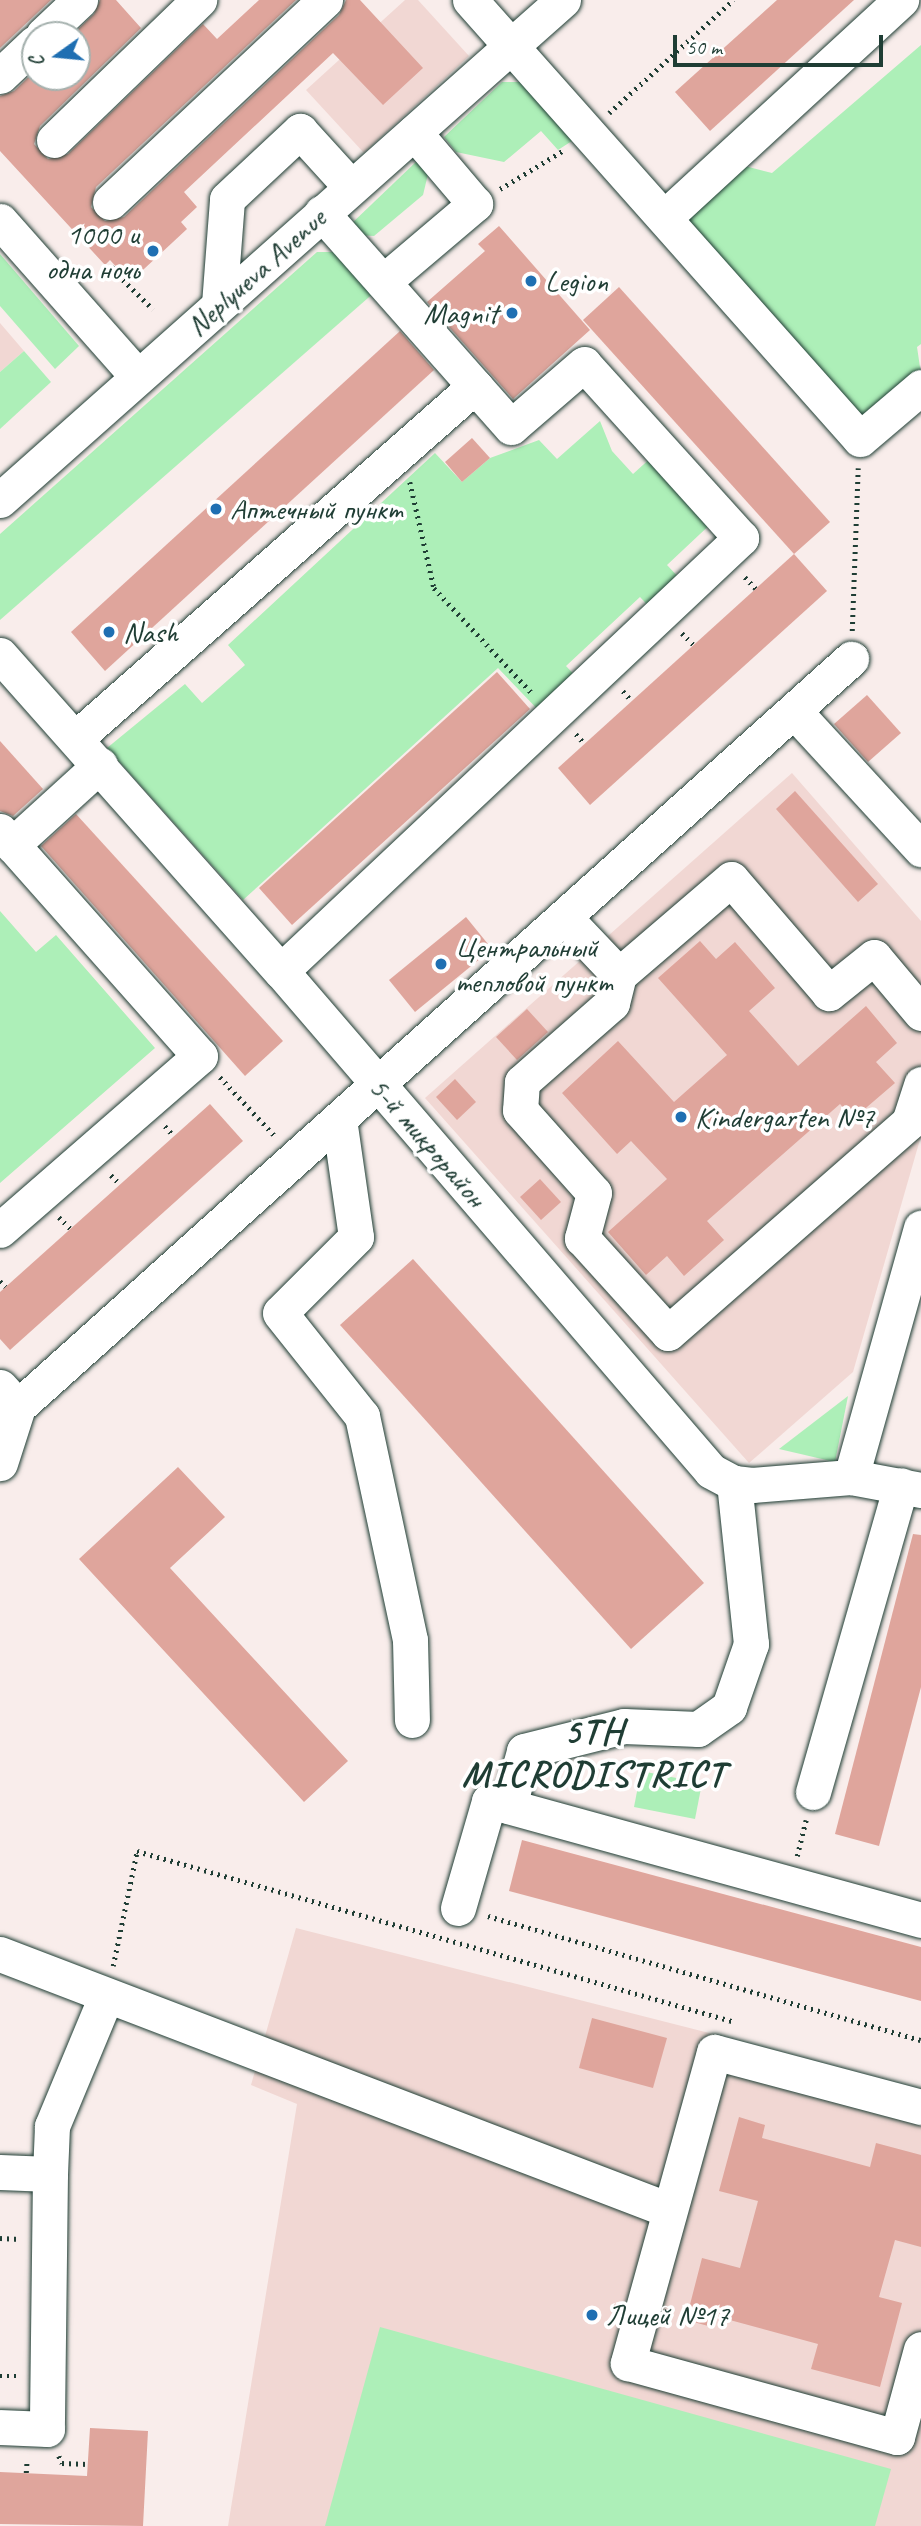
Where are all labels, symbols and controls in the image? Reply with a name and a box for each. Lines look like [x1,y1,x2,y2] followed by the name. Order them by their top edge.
[21,21,91,91] north arrow
[676,21,886,65] scale bar
[686,34,722,60] text: 50 m
[25,53,50,69] text: С
[179,200,333,344] street label: Neplyueva Avenue
[44,216,139,286] place label: 1000 и одна ночь
[145,243,161,259] marker: 1000 и одна ночь
[545,263,608,299] place label: Legion
[523,273,539,289] marker: Legion
[424,295,498,331] place label: Magnit
[504,305,520,321] marker: Magnit
[230,491,402,527] place label: Аптечный пункт
[208,501,224,517] marker: Аптечный пункт
[123,614,178,650] place label: Nash
[101,624,117,640] marker: Nash
[455,929,612,1000] place label: Центральный тепловой пункт
[433,956,449,972] marker: Центральный тепловой пункт
[362,1069,494,1215] street label: 5-й микрорайон
[695,1099,874,1135] place label: Kindergarten №7
[673,1109,689,1125] marker: Kindergarten №7
[464,1710,724,1797] district label: 5TH MICRODISTRICT
[606,2297,729,2333] place label: Лицей №17
[584,2307,600,2323] marker: Лицей №17

